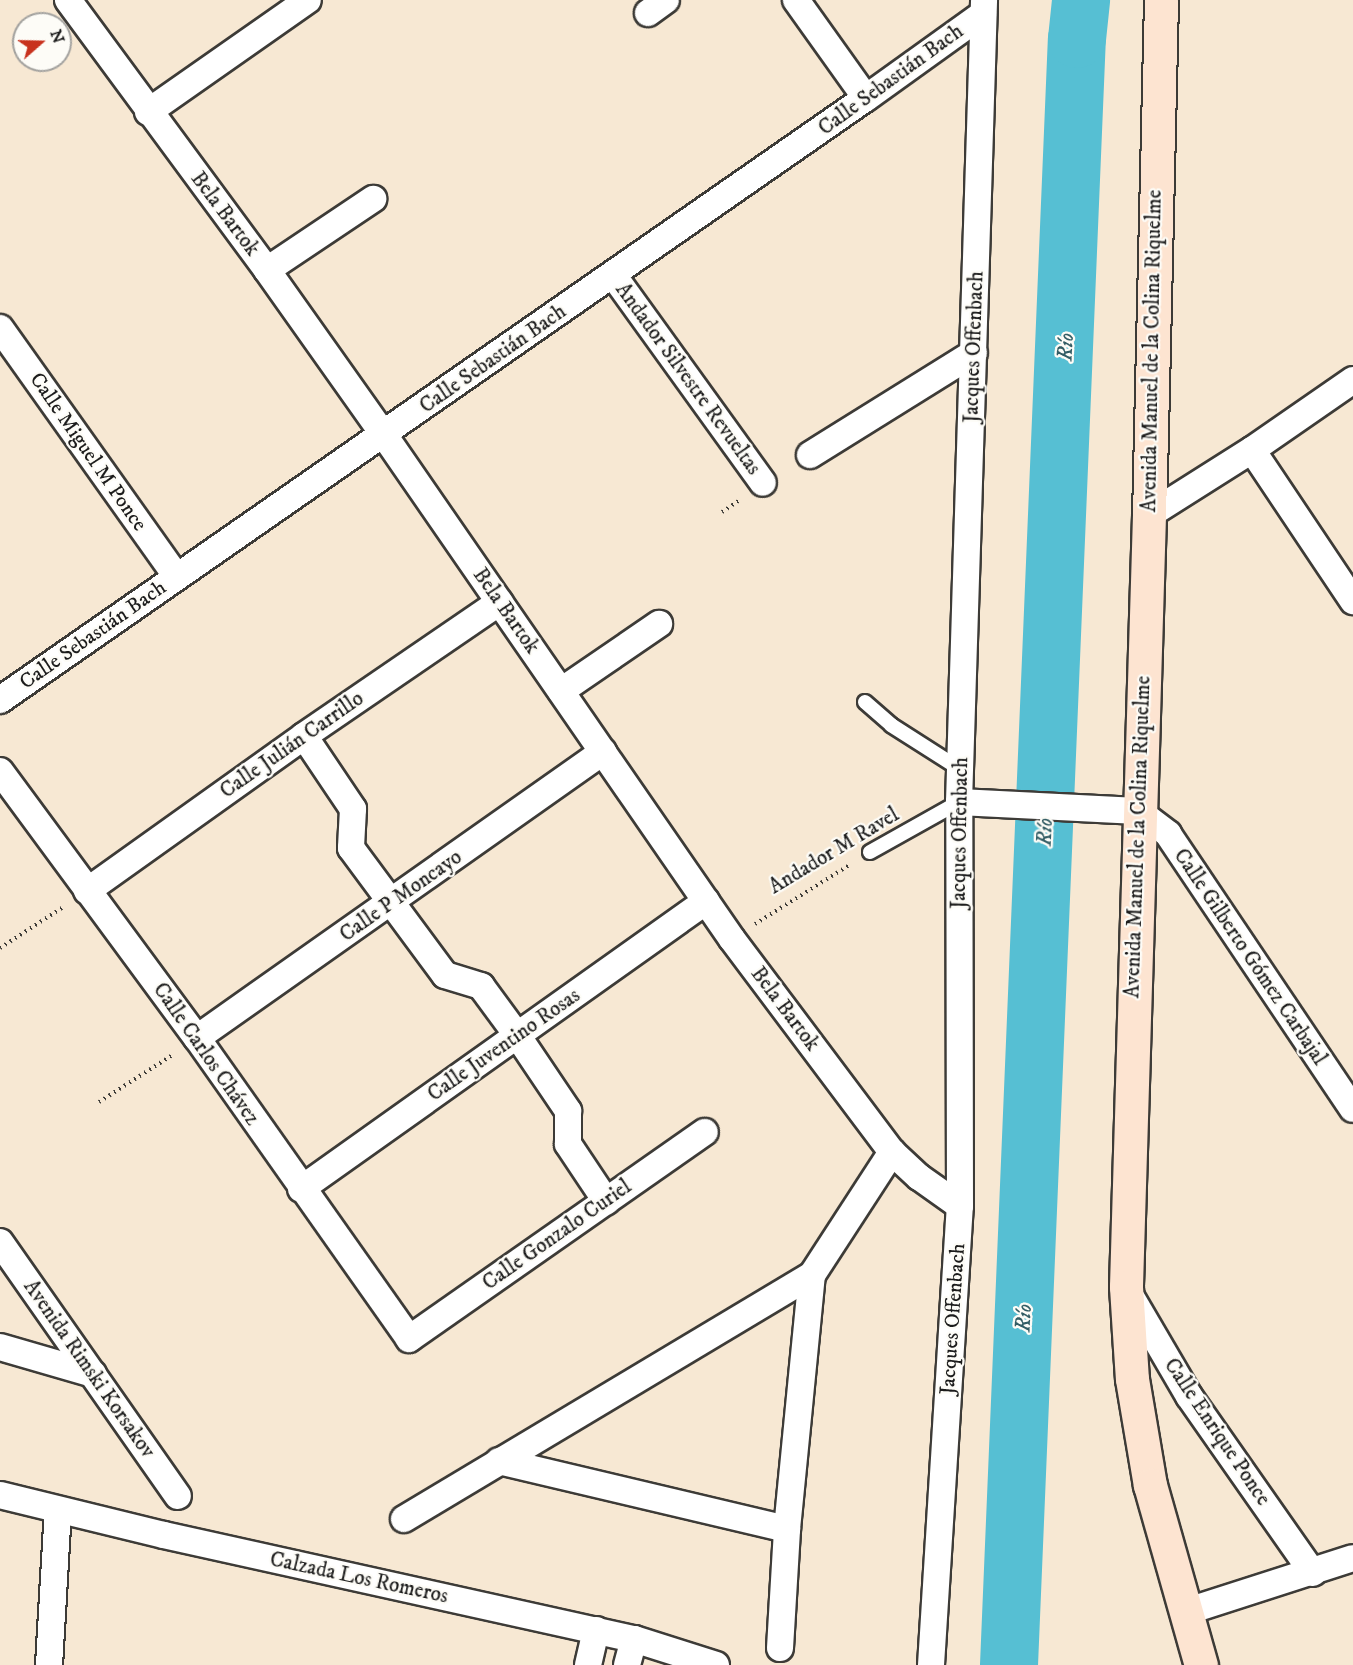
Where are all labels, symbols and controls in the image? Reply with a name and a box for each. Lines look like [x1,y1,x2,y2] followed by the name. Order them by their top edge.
[12,12,72,72] north arrow
[814,19,968,141] street label: Calle Sebastián Bach
[45,27,69,46] text: N
[185,167,265,261] street label: Bela Bartok
[1137,189,1167,513] street label: Avenida Manuel de la Colina Riquelme
[959,271,989,423] street label: Jacques Offenbach
[610,278,766,480] street label: Andador Silvestre Revueltas
[415,299,571,419] street label: Calle Sebastián Bach
[1052,332,1080,362] water label: Río
[24,368,152,536] street label: Calle Miguel M Ponce
[467,563,545,659] street label: Bela Bartok
[15,575,171,695] street label: Calle Sebastián Bach
[1120,675,1156,999] street label: Avenida Manuel de la Colina Riquelme
[215,686,369,804] street label: Calle Julián Carrillo
[946,757,974,909] street label: Jacques Offenbach
[764,802,904,900] street label: Andador M Ravel
[1031,817,1059,847] water label: Río
[1168,844,1332,1070] street label: Calle Gilberto Gómez Carbajal
[335,845,467,947] street label: Calle P Moncayo
[745,962,825,1056] street label: Bela Bartok
[148,978,264,1130] street label: Calle Carlos Chávez
[423,983,585,1107] street label: Calle Juventino Rosas
[478,1174,636,1296] street label: Calle Gonzalo Curiel
[935,1242,971,1396] street label: Jacques Offenbach
[18,1275,160,1463] street label: Avenida Rimski Korsakov
[1010,1303,1038,1333] water label: Río
[1158,1354,1276,1510] street label: Calle Enrique Ponce
[268,1547,450,1609] street label: Calzada Los Romeros

